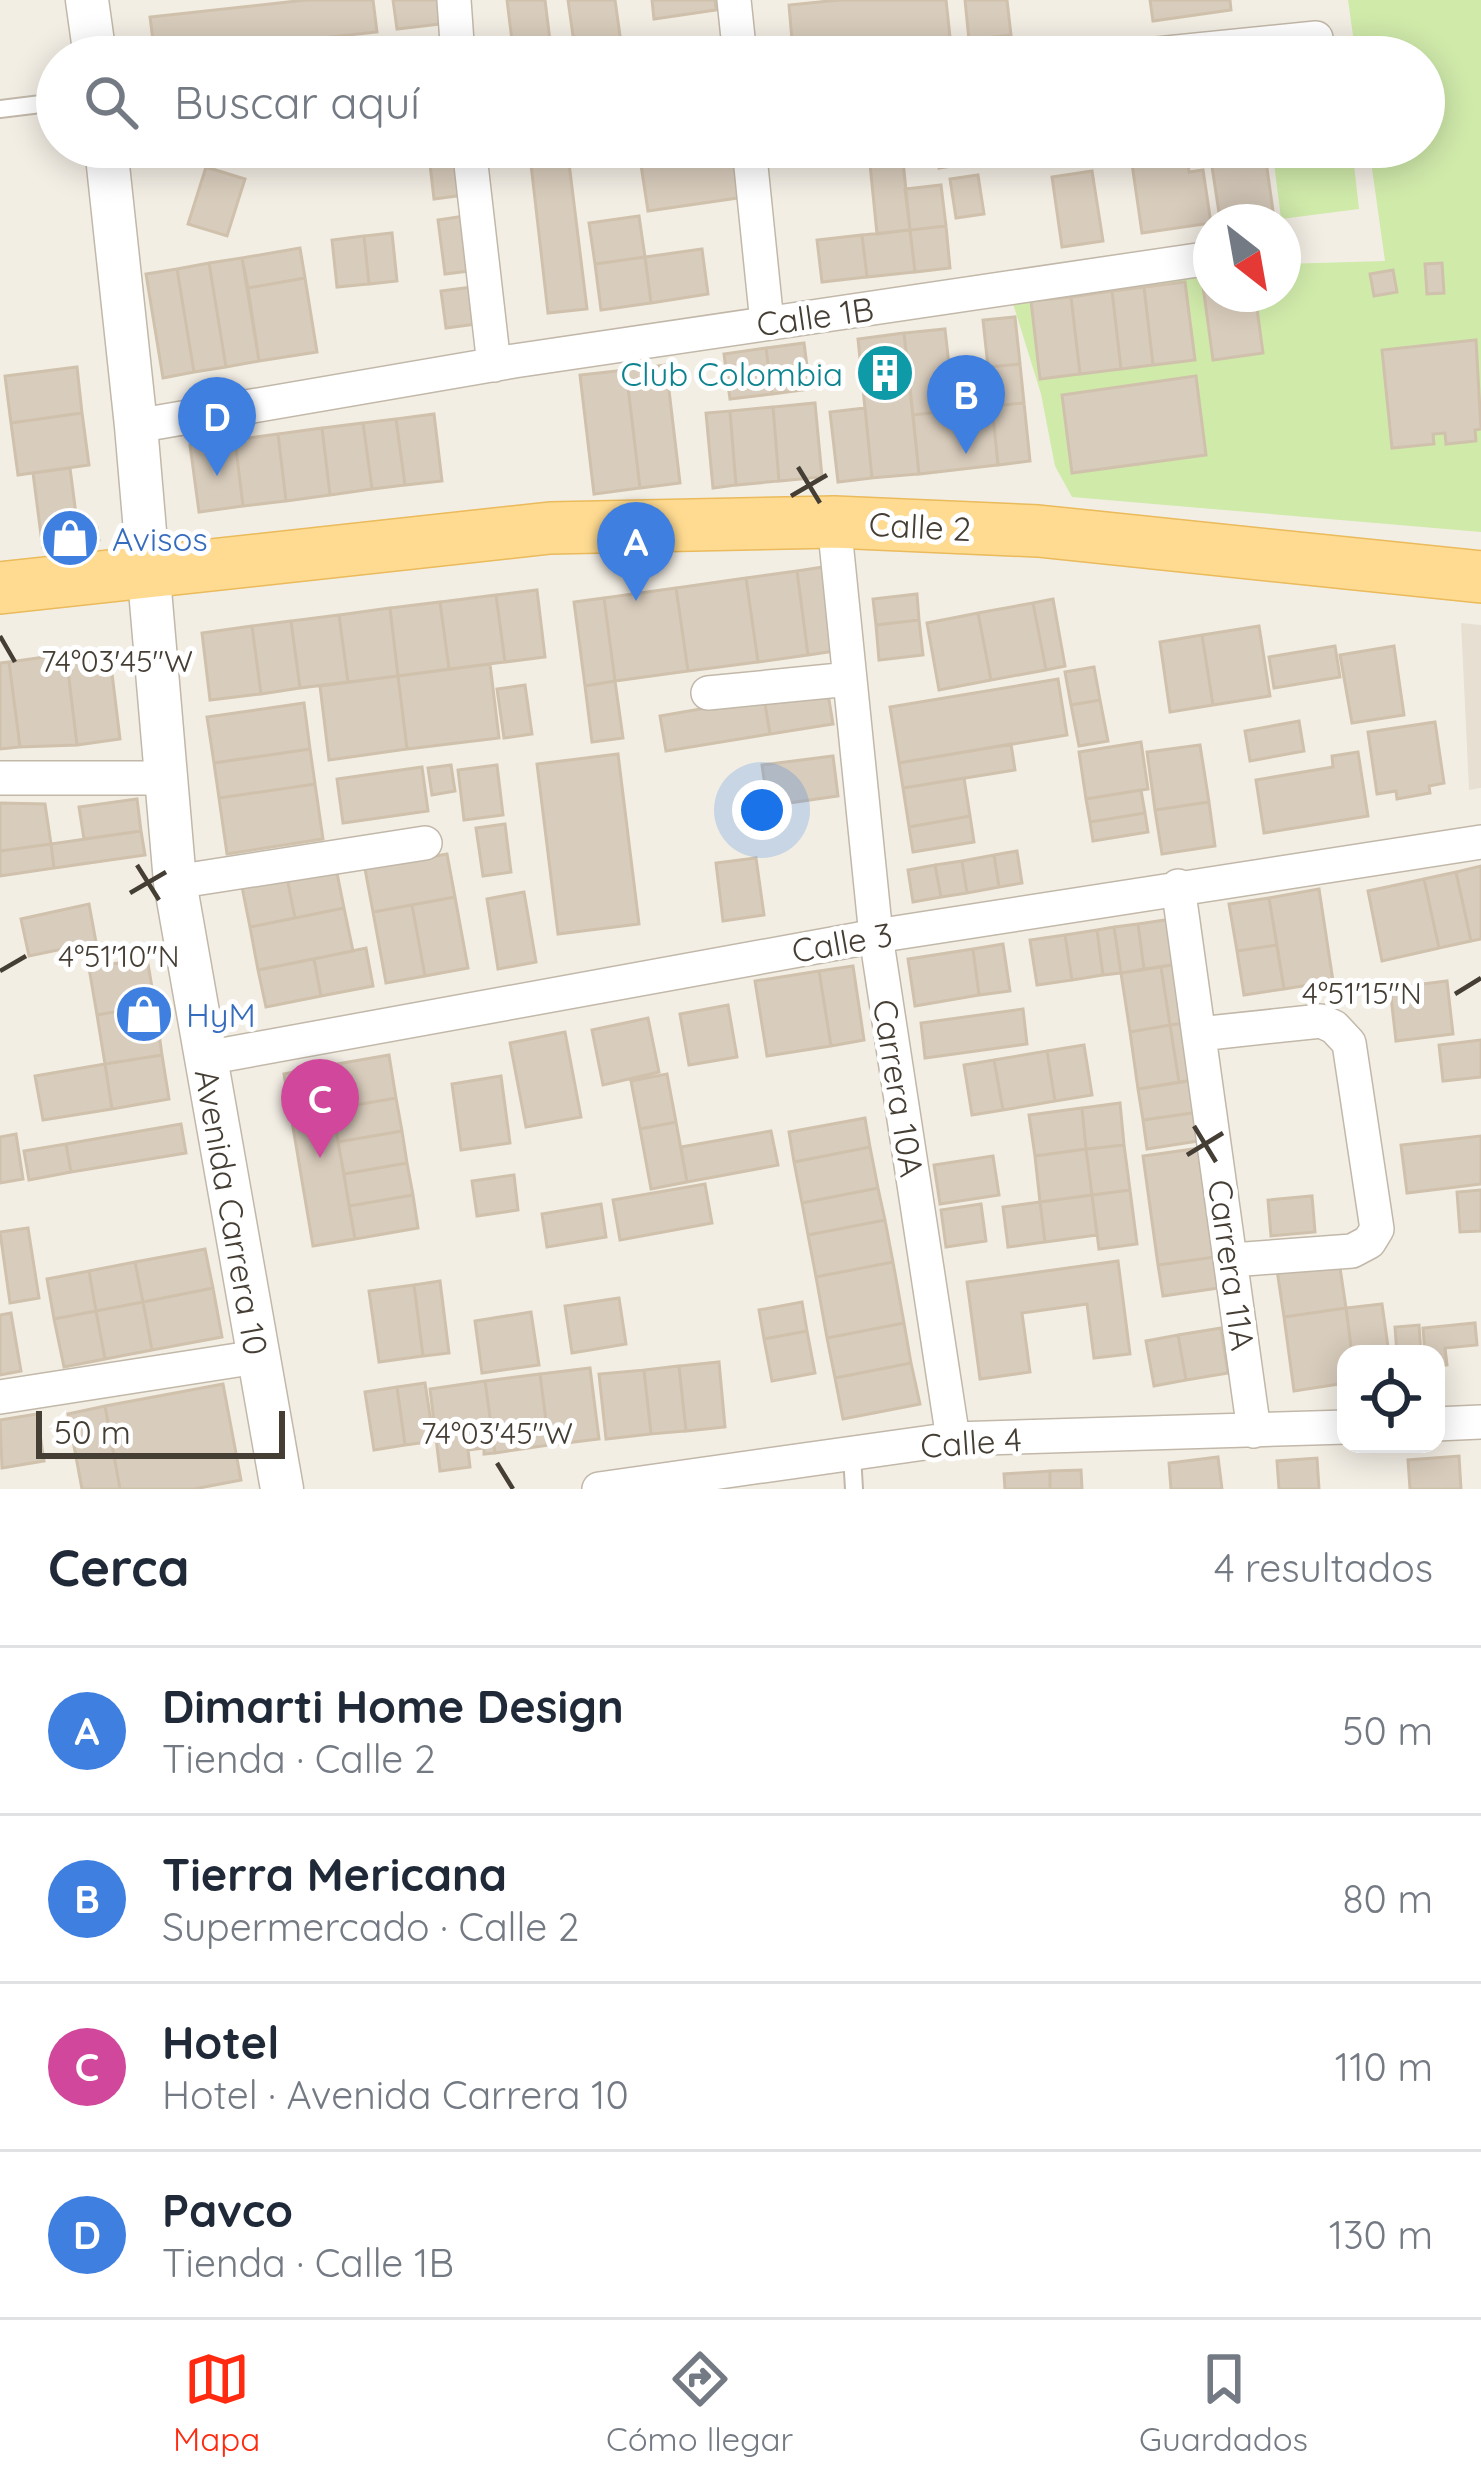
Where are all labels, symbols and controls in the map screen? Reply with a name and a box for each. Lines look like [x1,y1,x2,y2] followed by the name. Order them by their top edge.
[36,36,1445,168] search box
[78,69,144,135] icon: search
[174,74,420,130] text: Buscar aquí
[1193,204,1301,312] north arrow
[754,288,876,344] street label: Calle 1B
[854,342,916,404] building icon: Club Colombia
[620,353,843,394] place label: Club Colombia
[927,355,1005,454] pin: B
[178,377,256,476] pin: D
[597,502,675,601] pin: A
[868,503,972,549] street label: Calle 2
[39,507,101,569] shop icon: Avisos
[112,518,208,559] place label: Avisos
[41,642,193,680] text: 74°03'45"W
[732,780,792,840] your location
[789,913,895,971] street label: Calle 3
[58,937,180,975] text: 4°51'10"N
[1302,974,1422,1012] text: 4°51'15"N
[113,983,175,1045] shop icon: HyM
[186,994,256,1035] place label: HyM
[865,996,933,1180] street label: Carrera 10A
[281,1059,359,1158] pin: C
[187,1066,277,1358] street label: Avenida Carrera 10
[1200,1177,1264,1353] street label: Carrera 11A
[1337,1345,1445,1453] map controls
[1337,1345,1445,1453] button: locate
[36,1405,285,1458] scale bar
[54,1411,131,1452] text: 50 m
[421,1414,573,1452] text: 74°03'45"W
[919,1418,1023,1466] street label: Calle 4
[48,1535,190,1599] text: Cerca
[1214,1543,1433,1592] text: 4 resultados
[162,1678,624,1734] text: Dimarti Home Design
[75,1706,99,1755] text: A
[1342,1706,1433,1755] text: 50 m
[162,1734,436,1783] text: Tienda · Calle 2
[162,1846,507,1902] text: Tierra Mericana
[74,1874,100,1923] text: B
[1343,1874,1433,1923] text: 80 m
[162,1902,579,1951] text: Supermercado · Calle 2
[162,2014,279,2070] text: Hotel
[75,2042,99,2091] text: C
[1335,2042,1433,2091] text: 110 m
[162,2070,629,2119] text: Hotel · Avenida Carrera 10
[162,2182,293,2238] text: Pavco
[73,2210,101,2259] text: D
[1329,2210,1433,2259] text: 130 m
[162,2238,454,2287] text: Tienda · Calle 1B
[173,2346,260,2459] tab: Mapa
[606,2346,793,2459] tab: Cómo llegar
[1139,2346,1308,2459] tab: Guardados

